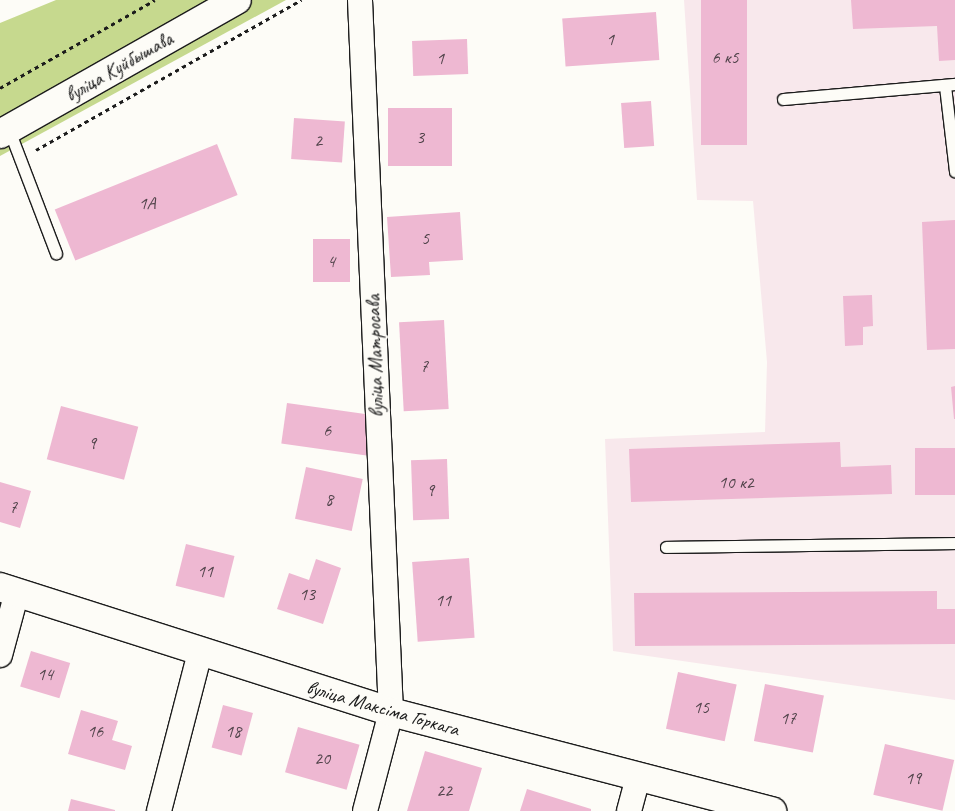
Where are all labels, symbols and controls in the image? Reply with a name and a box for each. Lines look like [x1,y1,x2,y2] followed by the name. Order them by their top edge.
[61,27,177,107] street label: вуліца Куйбышава
[606,28,614,50] house number: 1
[711,46,739,68] house number: 6 к5
[436,47,444,69] house number: 1
[416,126,424,148] house number: 3
[314,129,322,151] house number: 2
[138,192,156,214] house number: 1А
[421,227,429,249] house number: 5
[327,250,335,272] house number: 4
[361,294,389,418] street label: вуліца Матросава
[420,355,428,377] house number: 7
[323,419,331,441] house number: 6
[88,432,96,454] house number: 9
[718,471,754,493] house number: 10 к2
[426,479,434,501] house number: 9
[325,488,333,510] house number: 8
[9,496,17,518] house number: 7
[197,560,213,582] house number: 11
[299,583,315,605] house number: 13
[435,589,451,611] house number: 11
[37,663,53,685] house number: 14
[304,675,462,741] street label: вуліца Максіма Горкага
[693,696,709,718] house number: 15
[780,707,796,729] house number: 17
[87,720,103,742] house number: 16
[225,720,241,742] house number: 18
[314,747,330,769] house number: 20
[905,767,921,789] house number: 19
[436,779,452,801] house number: 22

